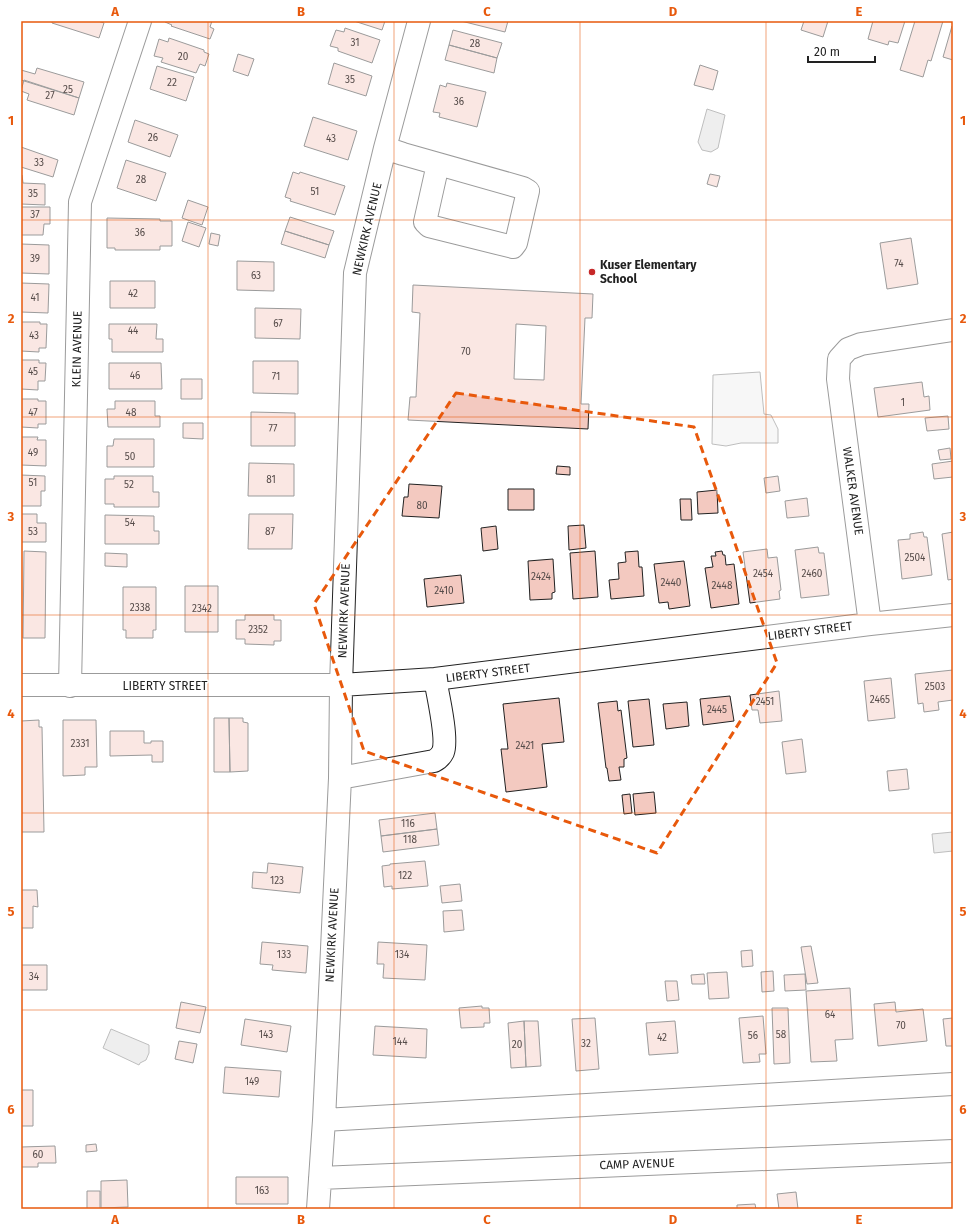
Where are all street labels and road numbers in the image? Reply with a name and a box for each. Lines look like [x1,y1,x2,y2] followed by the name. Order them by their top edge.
[349,181,385,277] street label: NEWKIRK AVENUE
[69,311,85,387] street label: KLEIN AVENUE
[840,446,866,536] street label: WALKER AVENUE
[335,563,353,659] street label: NEWKIRK AVENUE
[767,619,854,643] street label: LIBERTY STREET
[445,661,532,685] street label: LIBERTY STREET
[122,679,208,693] street label: LIBERTY STREET
[323,887,341,983] street label: NEWKIRK AVENUE
[599,1156,675,1172] street label: CAMP AVENUE

